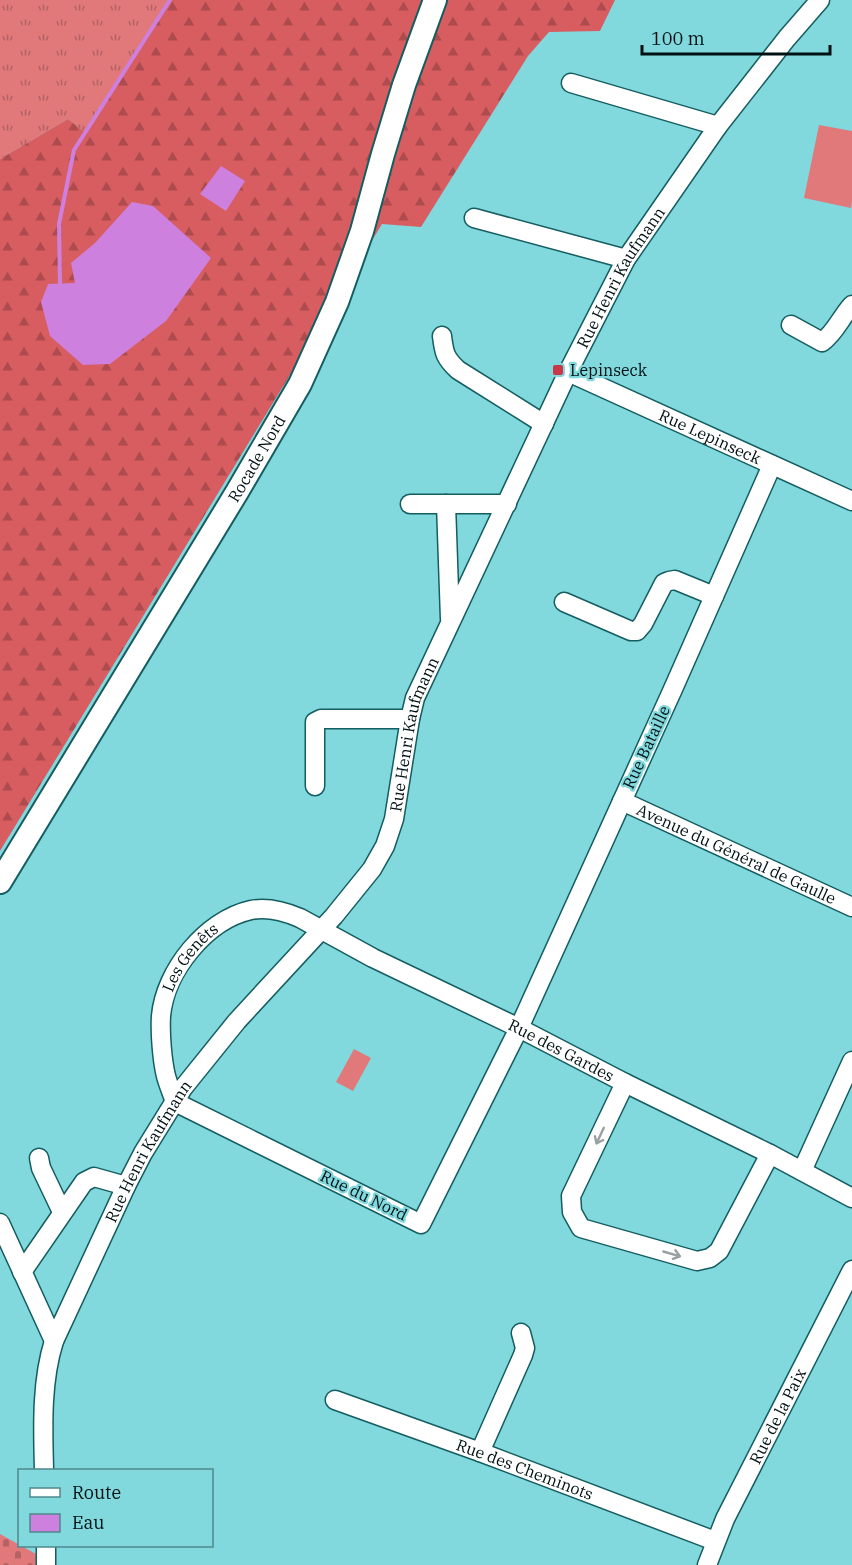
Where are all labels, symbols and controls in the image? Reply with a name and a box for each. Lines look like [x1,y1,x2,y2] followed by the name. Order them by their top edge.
[642,18,830,56] scale bar
[651,27,705,50] text: 100 m
[572,203,669,351] street label: Rue Henri Kaufmann
[570,360,648,380] place label: Lepinseck
[551,363,565,377] marker: Lepinseck
[656,405,765,469] street label: Rue Lepinseck
[223,411,290,506] street label: Rocade Nord
[385,654,443,813] street label: Rue Henri Kaufmann
[618,702,674,792] street label: Rue Bataille
[634,799,839,908] street label: Avenue du Général de Gaulle
[157,918,222,994] street label: Les Genêts
[505,1014,618,1086] street label: Rue des Gardes
[101,1076,196,1225] street label: Rue Henri Kaufmann
[593,1126,605,1144] one-way arrow
[317,1165,411,1225] street label: Rue du Nord
[662,1248,681,1260] one-way arrow
[745,1365,810,1467] street label: Rue de la Paix
[454,1434,596,1504] street label: Rue des Cheminots
[18,1469,213,1547] legend
[72,1481,121,1504] text: Route
[72,1511,104,1534] text: Eau

